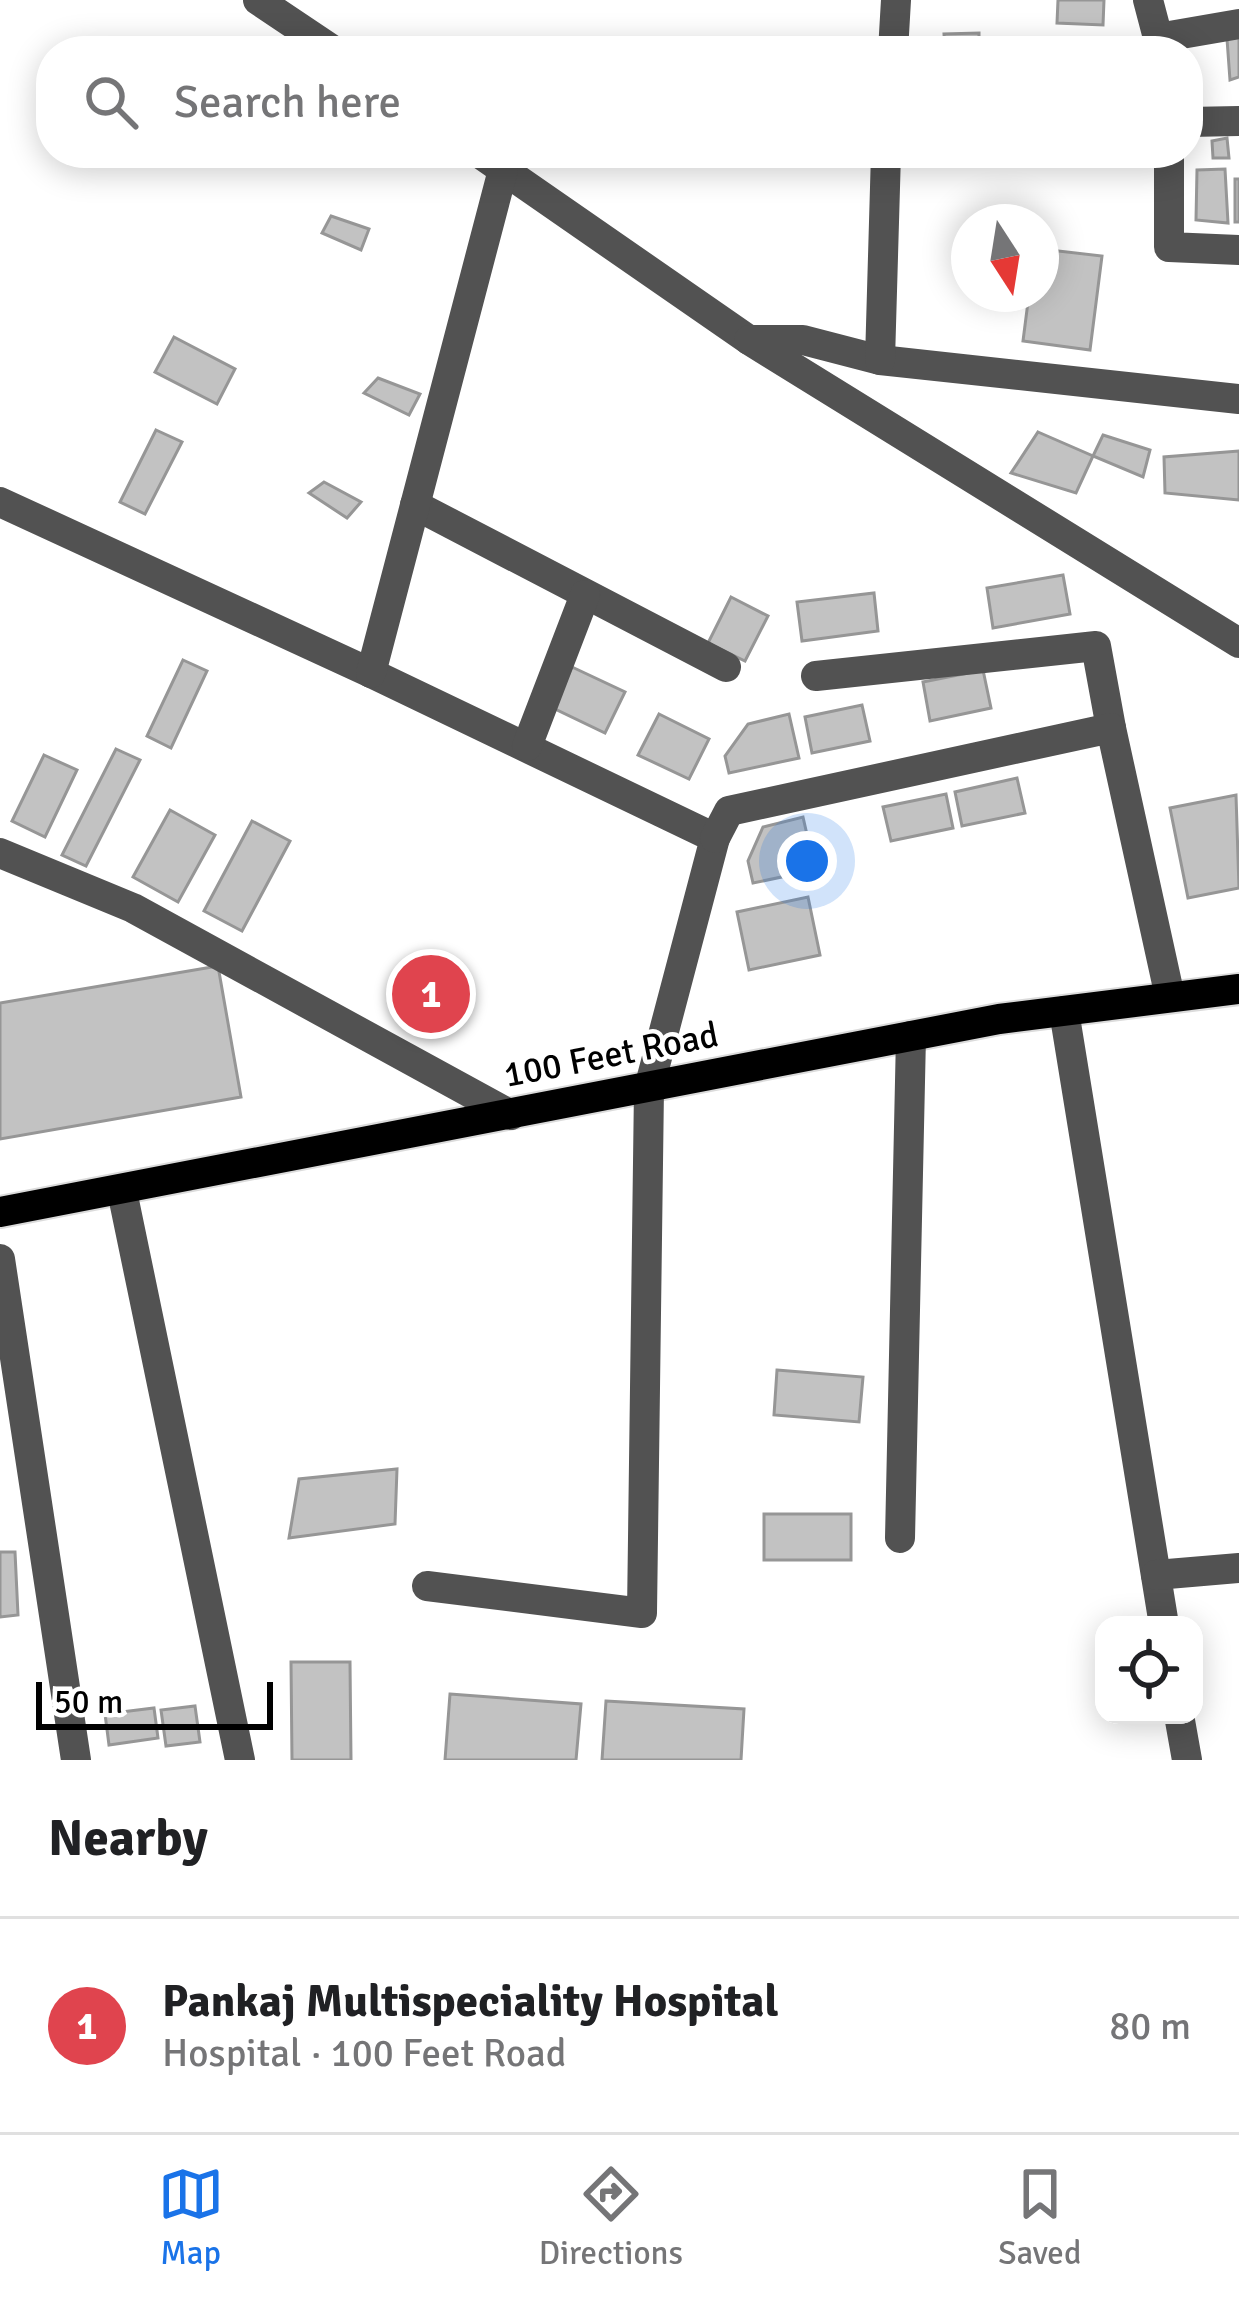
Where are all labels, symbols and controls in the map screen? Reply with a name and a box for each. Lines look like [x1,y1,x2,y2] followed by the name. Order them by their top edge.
[36,36,1203,168] search box
[78,69,144,135] icon: search
[174,75,401,130] text: Search here
[951,204,1059,312] north arrow
[777,831,837,891] your location
[392,949,470,1039] pin: 1
[500,1012,722,1098] street label: 100 Feet Road
[1095,1616,1203,1724] map controls
[1095,1616,1203,1724] button: locate
[36,1676,273,1729] scale bar
[54,1682,123,1723] text: 50 m
[48,1807,208,1870] text: Nearby
[162,1974,779,2029] text: Pankaj Multispeciality Hospital
[76,2002,98,2050] text: 1
[1109,2002,1191,2050] text: 80 m
[162,2029,566,2077] text: Hospital · 100 Feet Road
[158,2161,224,2274] tab: Map
[539,2161,683,2274] tab: Directions
[998,2161,1081,2274] tab: Saved

